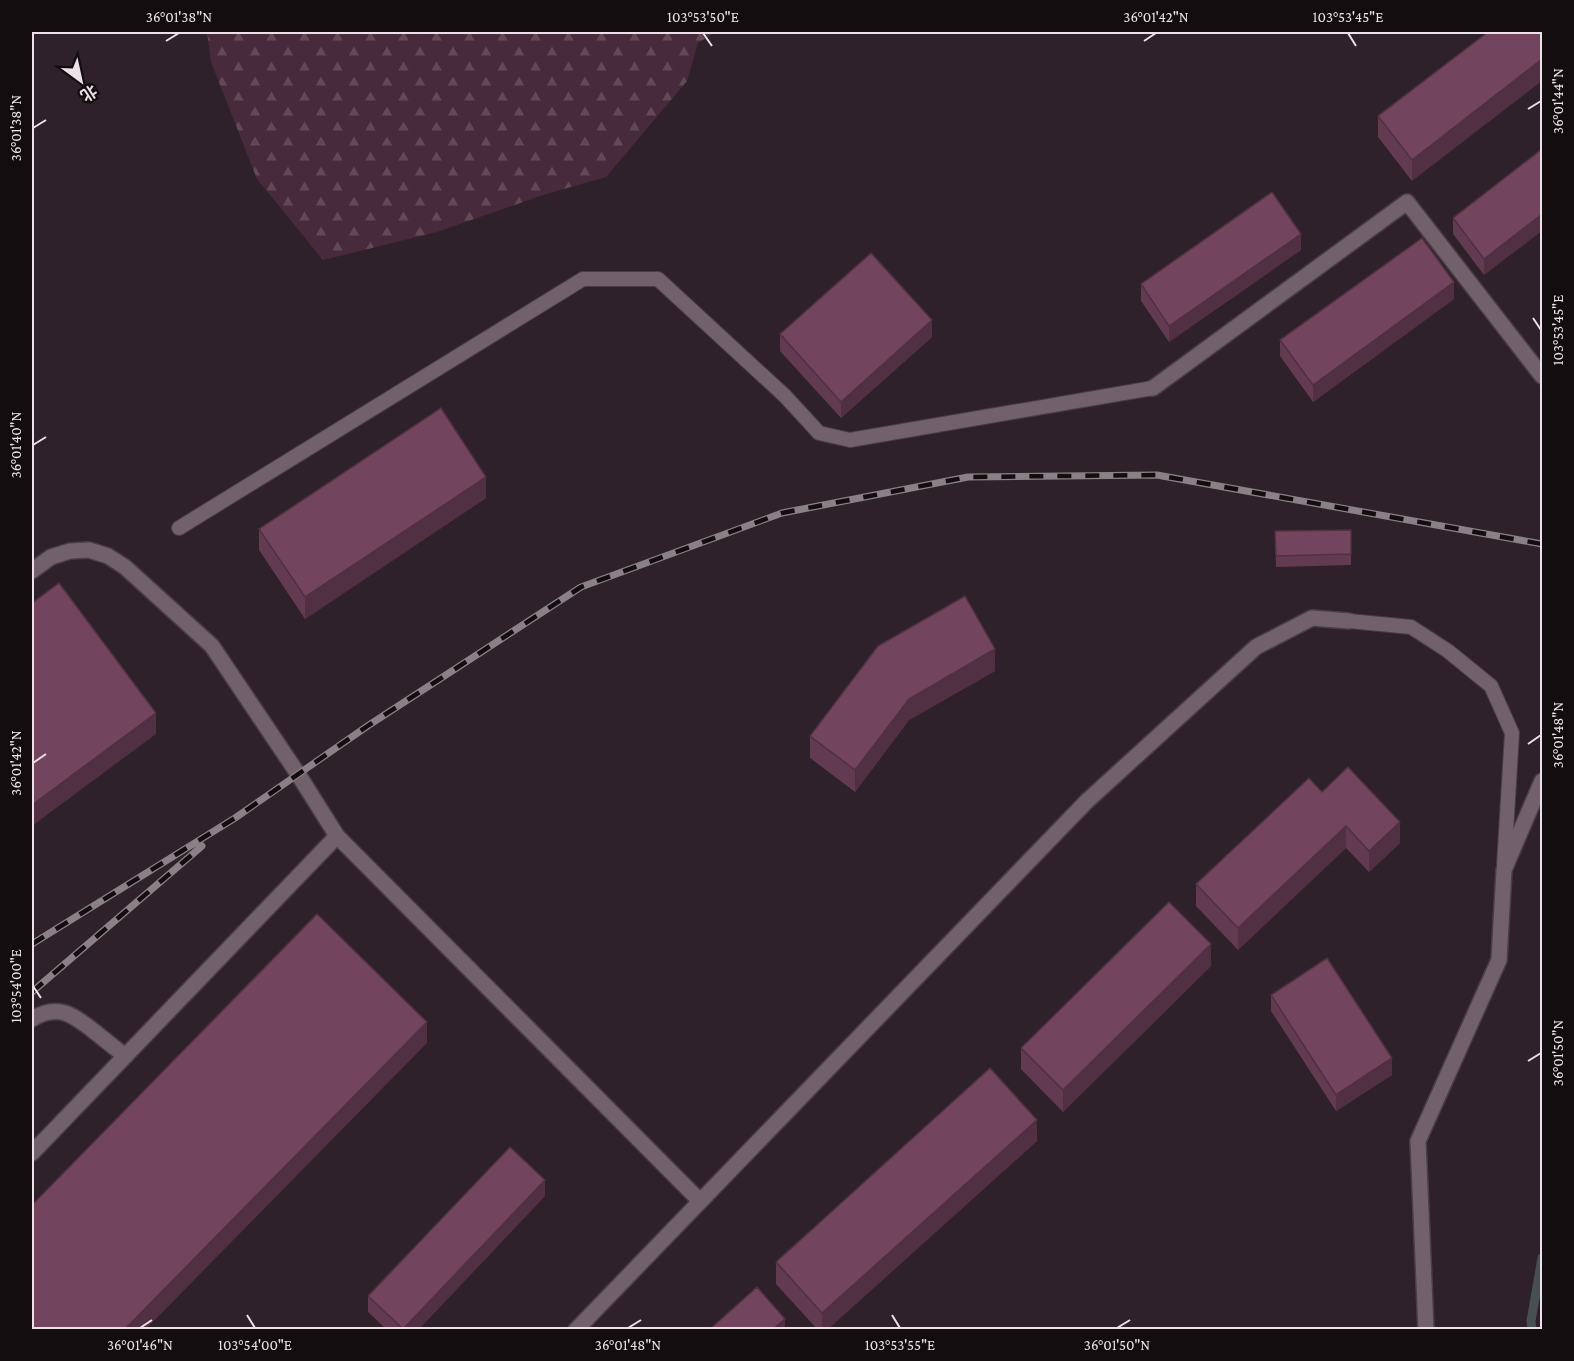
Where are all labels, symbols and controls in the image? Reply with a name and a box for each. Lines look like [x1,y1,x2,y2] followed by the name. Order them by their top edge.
[146,9,212,25] text: 36°01'38"N
[667,9,739,25] text: 103°53'50"E
[1123,9,1189,25] text: 36°01'42"N
[1313,9,1383,25] text: 103°53'45"E
[51,51,111,111] north arrow
[1550,68,1566,134] text: 36°01'44"N
[78,82,100,105] text: 北
[8,95,24,161] text: 36°01'38"N
[1550,295,1566,365] text: 103°53'45"E
[8,412,24,478] text: 36°01'40"N
[1550,702,1566,768] text: 36°01'48"N
[8,730,24,796] text: 36°01'42"N
[8,949,24,1023] text: 103°54'00"E
[1550,1020,1566,1086] text: 36°01'50"N
[107,1337,173,1353] text: 36°01'46"N
[218,1337,292,1353] text: 103°54'00"E
[595,1337,661,1353] text: 36°01'48"N
[865,1337,935,1353] text: 103°53'55"E
[1084,1337,1150,1353] text: 36°01'50"N

